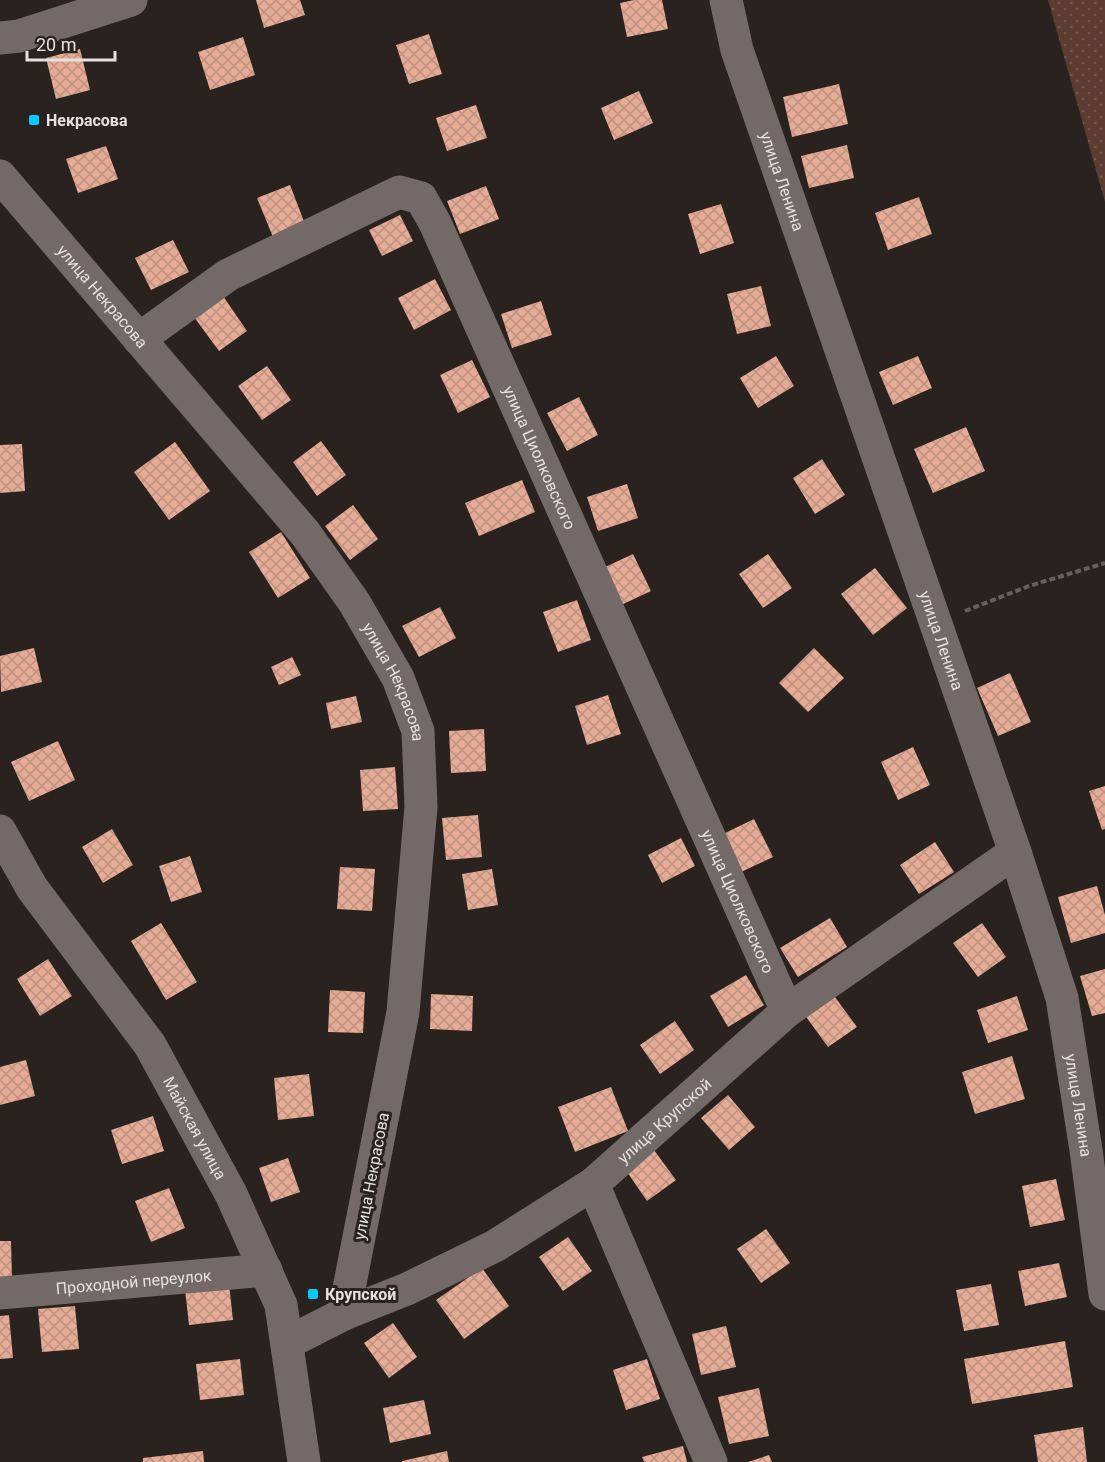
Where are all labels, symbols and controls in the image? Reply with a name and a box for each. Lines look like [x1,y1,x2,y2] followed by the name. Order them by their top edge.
[27,24,116,62] scale bar
[36,34,76,55] text: 20 m
[46,111,128,130] place label: Некрасова
[27,113,41,127] marker: Некрасова
[756,129,808,234] street label: улица Ленина
[53,241,152,352] street label: улица Некрасова
[499,383,580,533] street label: улица Циолковского
[915,588,967,693] street label: улица Ленина
[358,619,427,741] street label: улица Некрасова
[697,827,778,976] street label: улица Циолковского
[1061,1052,1096,1158] street label: улица Ленина
[159,1073,230,1183] street label: Майская улица
[614,1074,715,1168] street label: улица Крупской
[350,1111,393,1241] street label: улица Некрасова
[55,1266,213,1298] street label: Проходной переулок
[325,1285,396,1304] place label: Крупской
[306,1287,320,1301] marker: Крупской

